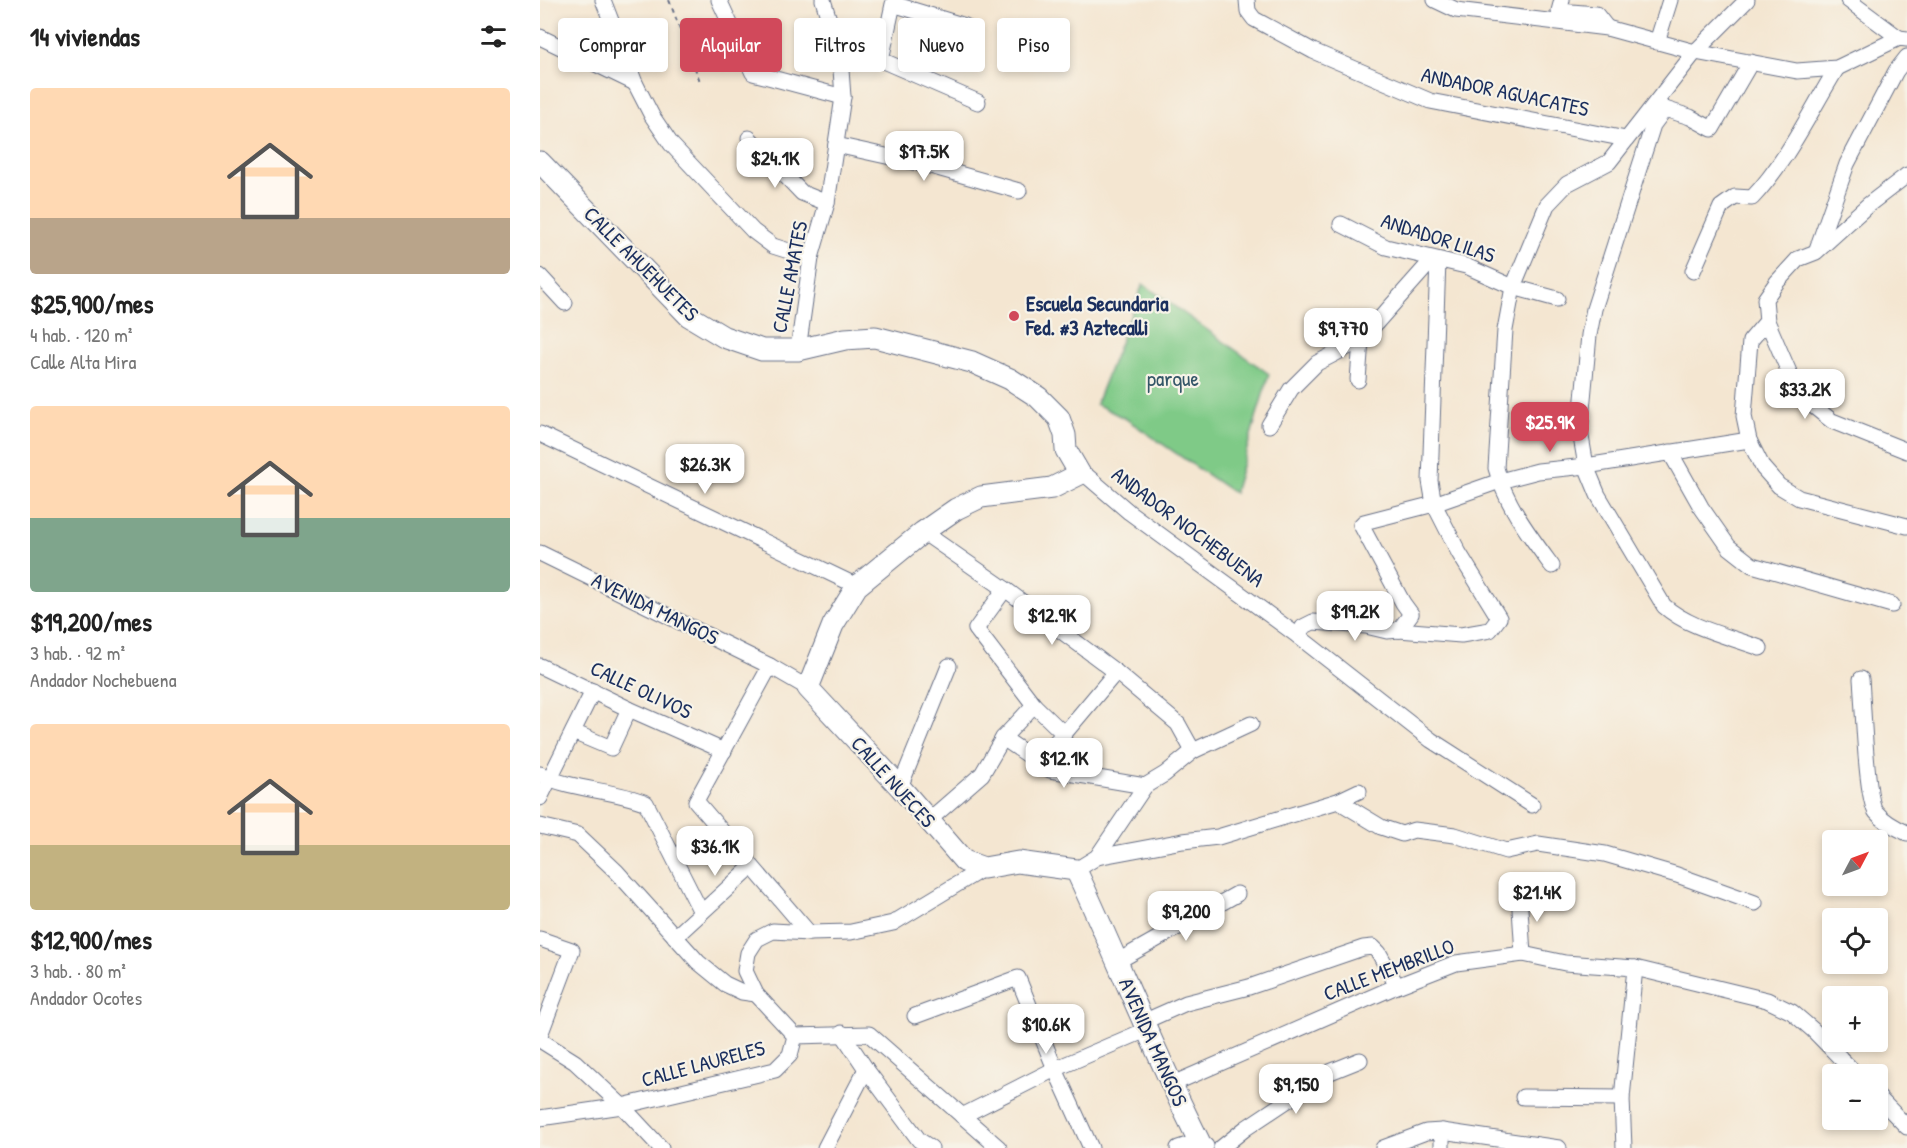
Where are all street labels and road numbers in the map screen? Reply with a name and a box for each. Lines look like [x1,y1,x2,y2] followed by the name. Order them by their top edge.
[1419,60,1592,123] street label: ANDADOR AGUACATES
[577,200,706,328] street label: CALLE AHUEHUETES
[1378,205,1499,270] street label: ANDADOR LILAS
[764,218,815,335] street label: CALLE AMATES
[1106,460,1271,594] street label: ANDADOR NOCHEBUENA
[587,565,724,652] street label: AVENIDA MANGOS
[586,653,697,726] street label: CALLE OLIVOS
[844,730,942,834] street label: CALLE NUECES
[1319,931,1459,1008] street label: CALLE MEMBRILLO
[1112,973,1195,1111] street label: AVENIDA MANGOS
[638,1033,768,1094] street label: CALLE LAURELES

